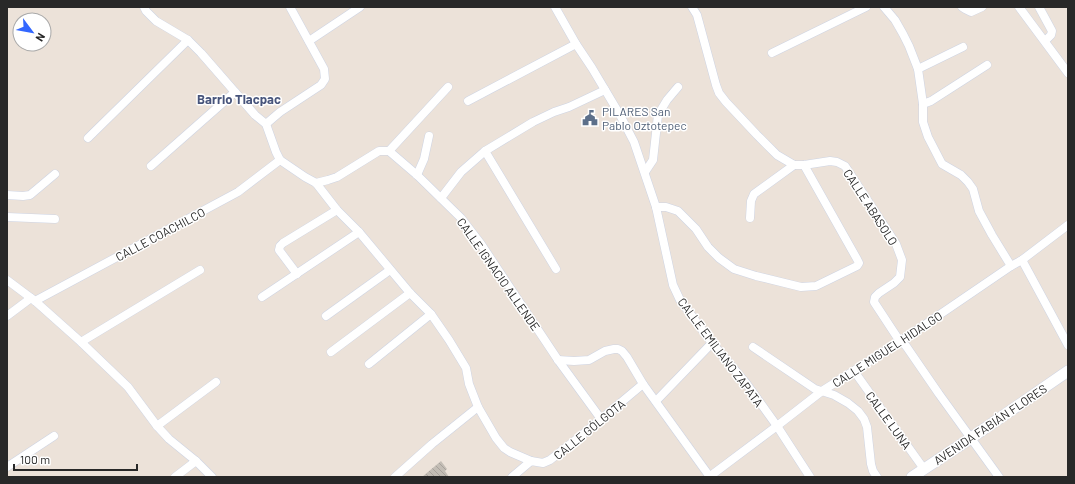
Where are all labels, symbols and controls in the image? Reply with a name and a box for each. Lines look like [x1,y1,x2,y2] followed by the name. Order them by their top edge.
[12,12,52,52] north arrow
[33,31,48,44] text: N
[197,91,281,107] district label: Barrio Tlacpac
[602,104,687,132] place label: PILARES San Pablo Oztotepec
[581,109,599,127] public building icon: PILARES San Pablo Oztotepec
[841,166,901,248] street label: CALLE ABASOLO
[113,204,207,264] street label: CALLE COACHILCO
[455,215,543,333] street label: CALLE IGNACIO ALLENDE
[675,295,767,409] street label: CALLE EMILIANO ZAPATA
[829,308,945,390] street label: CALLE MIGUEL HIDALGO
[931,381,1049,467] street label: AVENIDA FABIÁN FLORES
[863,388,915,452] street label: CALLE LUNA
[551,396,627,462] street label: CALLE GÓLGOTA
[14,446,137,472] scale bar
[20,452,50,466] text: 100 m

